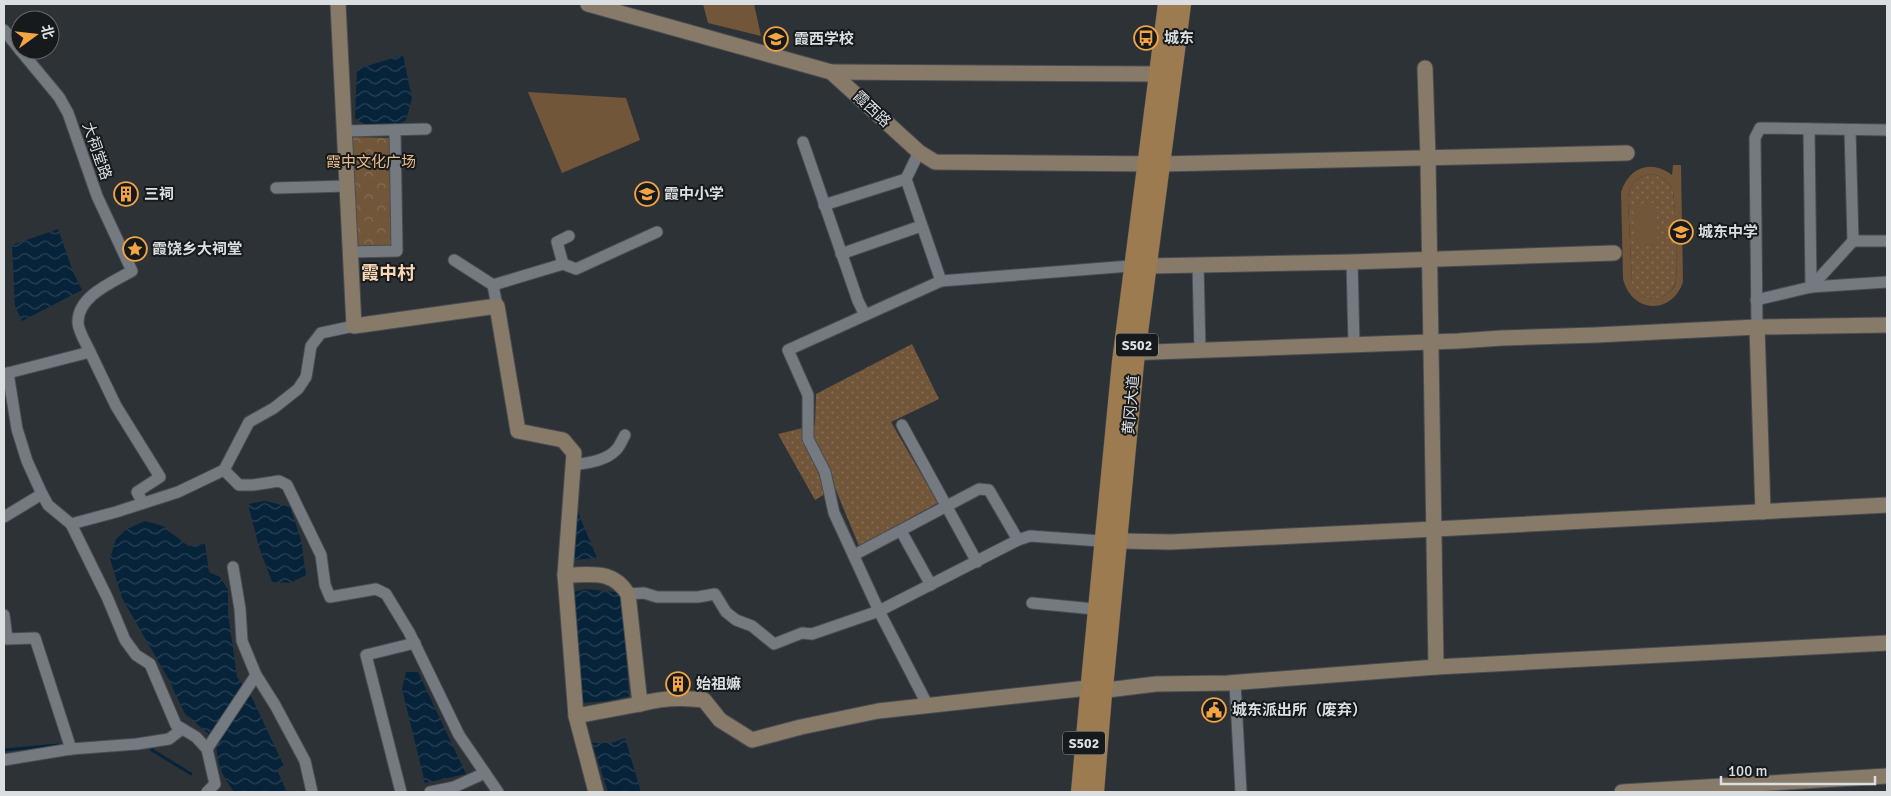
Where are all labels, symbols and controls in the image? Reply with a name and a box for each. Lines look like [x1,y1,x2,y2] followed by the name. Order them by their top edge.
[10,10,60,60] north arrow
[37,23,57,41] text: 北
[1133,25,1159,51] bus stop icon: 城东
[763,26,789,52] school or university icon: 霞西学校
[1164,29,1194,47] place label: 城东
[794,30,854,48] place label: 霞西学校
[849,87,895,131] street label: 霞西路
[79,120,115,182] street label: 大祠堂路
[326,153,416,171] park label: 霞中文化广场
[113,181,139,207] building icon: 三祠
[634,181,660,207] school or university icon: 霞中小学
[144,185,174,203] place label: 三祠
[664,185,724,203] place label: 霞中小学
[1668,219,1694,245] school or university icon: 城东中学
[1698,223,1758,241] place label: 城东中学
[122,236,148,262] place icon: 霞饶乡大祠堂
[152,240,242,258] place label: 霞饶乡大祠堂
[361,262,415,284] district label: 霞中村
[1116,334,1158,356] road number: S502
[1119,374,1143,436] street label: 黄冈大道
[665,671,691,697] building icon: 始祖嫲
[696,675,741,693] place label: 始祖嫲
[1201,697,1227,723] public building icon: 城东派出所（废弃）
[1232,701,1367,719] place label: 城东派出所（废弃）
[1063,731,1105,754] road number: S502
[1721,754,1875,786] scale bar
[1728,762,1768,780] text: 100 m

